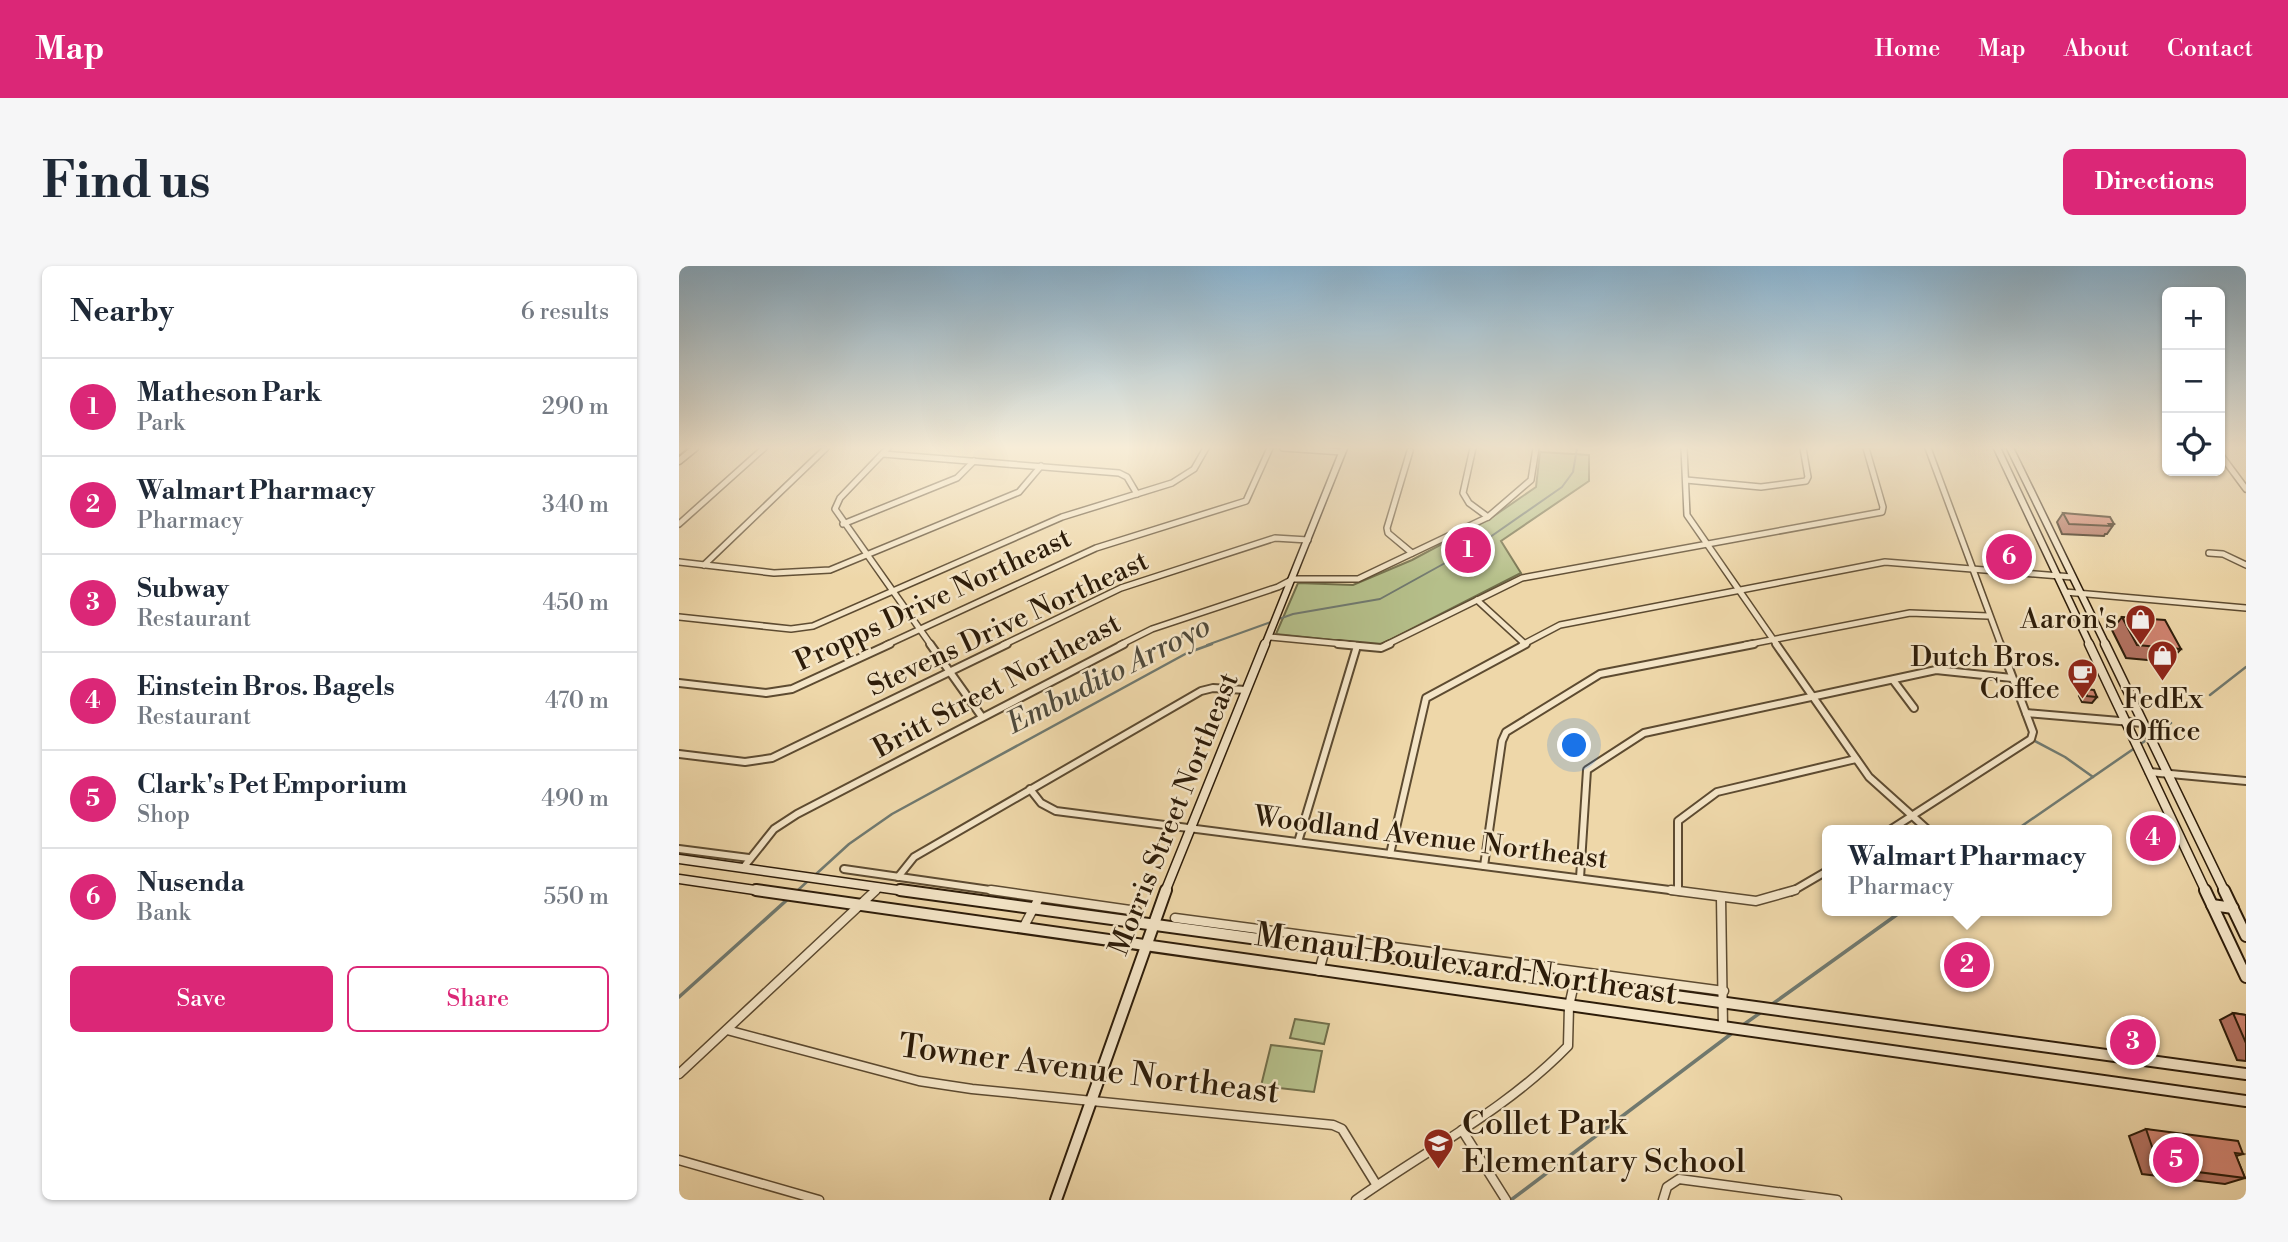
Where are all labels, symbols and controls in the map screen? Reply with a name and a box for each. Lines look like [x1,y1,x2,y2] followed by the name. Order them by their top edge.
[35,29,104,70] text: Map
[1875,34,1940,64] text: Home
[1978,34,2026,64] text: Map
[2064,34,2129,64] text: About
[2167,34,2253,64] text: Contact
[2063,149,2246,215] button: Directions
[42,152,211,213] text: Find us
[2162,287,2225,476] map controls
[2162,287,2225,350] button: +
[70,293,174,331] text: Nearby
[521,298,609,326] text: 6 results
[2162,350,2225,413] button: −
[137,377,322,409] text: Matheson Park
[87,393,99,421] text: 1
[542,393,609,421] text: 290 m
[137,409,185,437] text: Park
[2162,413,2225,476] button: locate
[137,475,375,507] text: Walmart Pharmacy
[86,491,100,519] text: 2
[542,491,609,519] text: 340 m
[137,507,243,535] text: Pharmacy
[789,521,1077,679] street label: Propps Drive Northeast
[1445,524,1491,576] pin: 1
[1986,531,2032,583] pin: 6
[862,543,1154,705] street label: Stevens Drive Northeast
[137,573,229,605] text: Subway
[86,589,100,617] text: 3
[543,589,609,617] text: 450 m
[2019,602,2117,637] place label: Aaron's
[2123,602,2157,646] shop icon: Aaron's
[137,605,251,633] text: Restaurant
[866,606,1127,767] street label: Britt Street Northeast
[999,607,1217,744] water label: Embudito Arroyo
[2146,638,2180,682] shop icon: FedEx Office
[1911,640,2060,707] place label: Dutch Bros. Coffee
[2066,656,2100,700] cafe icon: Dutch Bros. Coffee
[1101,668,1247,960] street label: Morris Street Northeast
[137,671,395,703] text: Einstein Bros. Bagels
[2123,682,2204,749] place label: FedEx Office
[85,687,101,715] text: 4
[545,687,609,715] text: 470 m
[137,703,251,731] text: Restaurant
[1557,728,1591,762] your location
[137,769,407,801] text: Clark's Pet Emporium
[86,785,100,813] text: 5
[541,785,609,813] text: 490 m
[1251,799,1610,877] street label: Woodland Avenue Northeast
[137,801,190,829] text: Shop
[2130,812,2176,864] pin: 4
[1822,825,2112,916] popup
[1848,841,2086,873] text: Walmart Pharmacy
[137,867,245,899] text: Nusenda
[1848,873,1954,901] text: Pharmacy
[86,883,100,911] text: 6
[544,883,609,911] text: 550 m
[137,899,191,927] text: Bank
[1252,915,1680,1015] street label: Menaul Boulevard Northeast
[1944,939,1990,991] pin: 2
[70,966,333,1032] button: Save
[347,966,609,1032] button: Share
[2110,1016,2156,1068] pin: 3
[896,1026,1282,1114] street label: Towner Avenue Northeast
[1462,1104,1746,1183] place label: Collet Park Elementary School
[1422,1126,1456,1170] school or university icon: Collet Park Elementary School
[2153,1134,2199,1186] pin: 5

